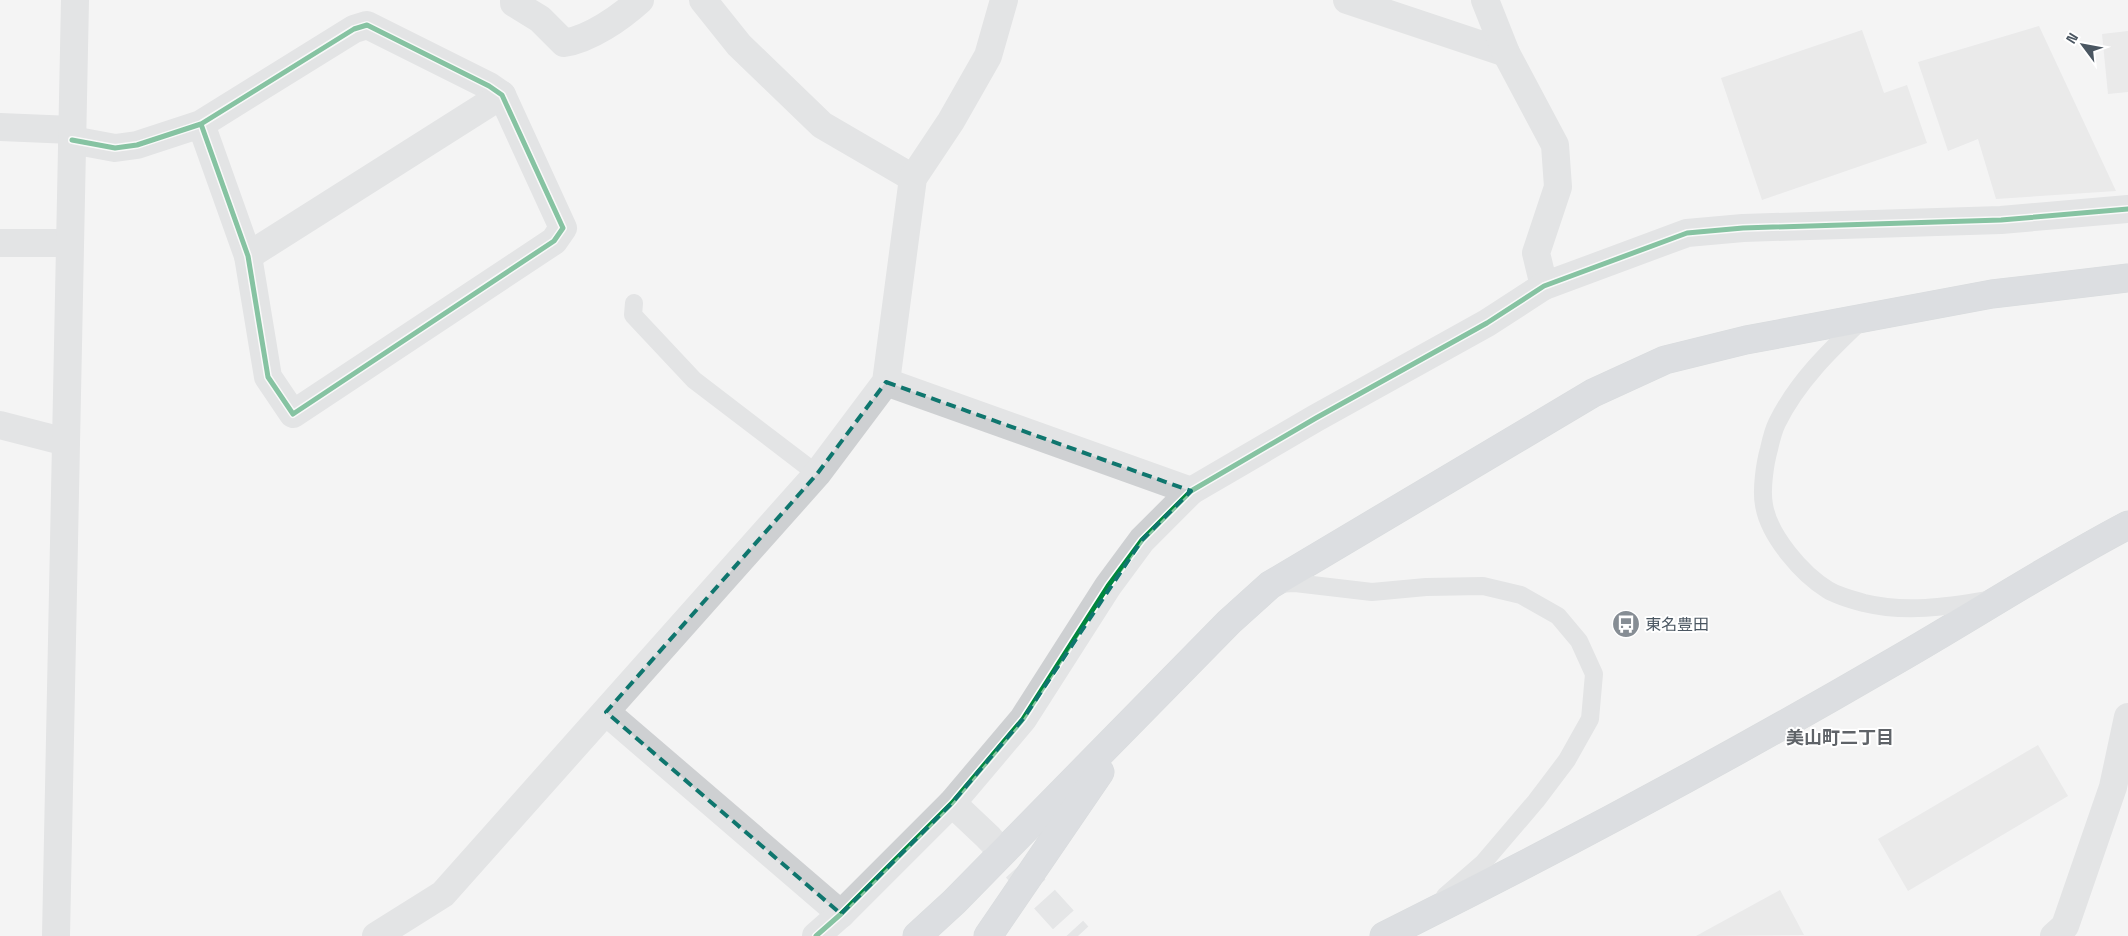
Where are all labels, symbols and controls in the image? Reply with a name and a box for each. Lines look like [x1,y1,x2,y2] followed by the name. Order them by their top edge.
[2058,20,2108,70] north arrow
[2062,29,2082,47] text: N
[1611,609,1641,639] bus stop icon: 東名豊田
[1645,614,1709,635] place label: 東名豊田
[1786,726,1894,749] district label: 美山町二丁目

